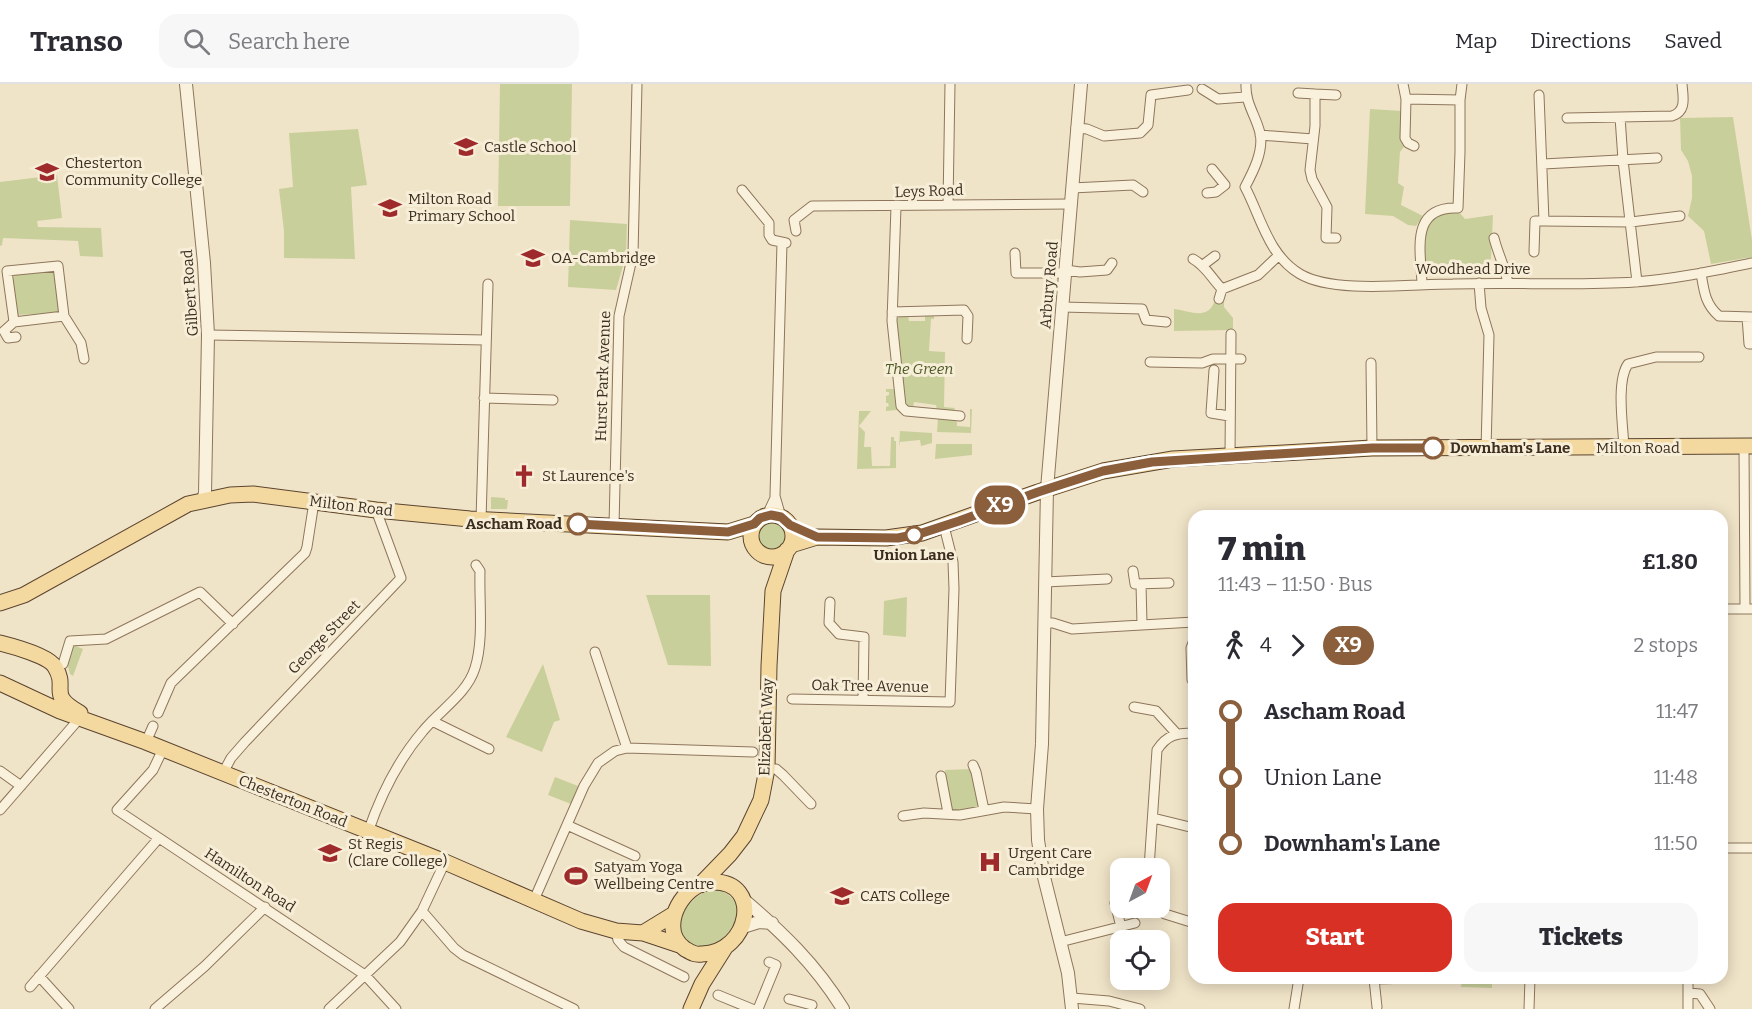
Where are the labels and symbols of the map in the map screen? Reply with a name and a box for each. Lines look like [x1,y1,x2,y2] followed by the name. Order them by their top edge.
[453,134,479,160] school or university icon: Castle School
[484,138,577,156] place label: Castle School
[65,154,202,189] place label: Chesterton Community College
[34,159,60,185] school or university icon: Chesterton Community College
[894,181,964,201] street label: Leys Road
[408,190,515,225] place label: Milton Road Primary School
[377,195,403,221] school or university icon: Milton Road Primary School
[1036,240,1062,329] street label: Arbury Road
[520,245,546,271] school or university icon: OA-Cambridge
[178,249,202,337] street label: Gilbert Road
[551,249,656,267] place label: OA-Cambridge
[1415,260,1531,278] street label: Woodhead Drive
[592,310,614,442] street label: Hurst Park Avenue
[885,360,953,378] park label: The Green
[1422,437,1444,459] marker: Downham's Lane
[1450,439,1570,457] place label: Downham's Lane
[1596,439,1680,457] street label: Milton Road
[511,463,537,489] church icon: St Laurence's
[542,467,634,485] place label: St Laurence's
[973,486,1027,524] line badge: X9
[308,492,394,520] street label: Milton Road
[567,513,589,535] marker: Ascham Road
[466,515,562,533] place label: Ascham Road
[905,526,923,544] marker: Union Lane
[873,546,955,564] place label: Union Lane
[284,596,364,678] street label: George Street
[811,676,929,696] street label: Oak Tree Avenue
[755,678,777,776] street label: Elizabeth Way
[236,771,350,831] street label: Chesterton Road
[348,835,447,870] place label: St Regis (Clare College)
[317,840,343,866] school or university icon: St Regis (Clare College)
[201,844,299,916] street label: Hamilton Road
[1008,844,1092,879] place label: Urgent Care Cambridge
[977,849,1003,875] hospital icon: Urgent Care Cambridge
[594,858,714,893] place label: Satyam Yoga Wellbeing Centre
[1110,858,1170,918] north arrow
[563,863,589,889] sports icon: Satyam Yoga Wellbeing Centre
[829,883,855,909] school or university icon: CATS College
[860,887,950,905] place label: CATS College

